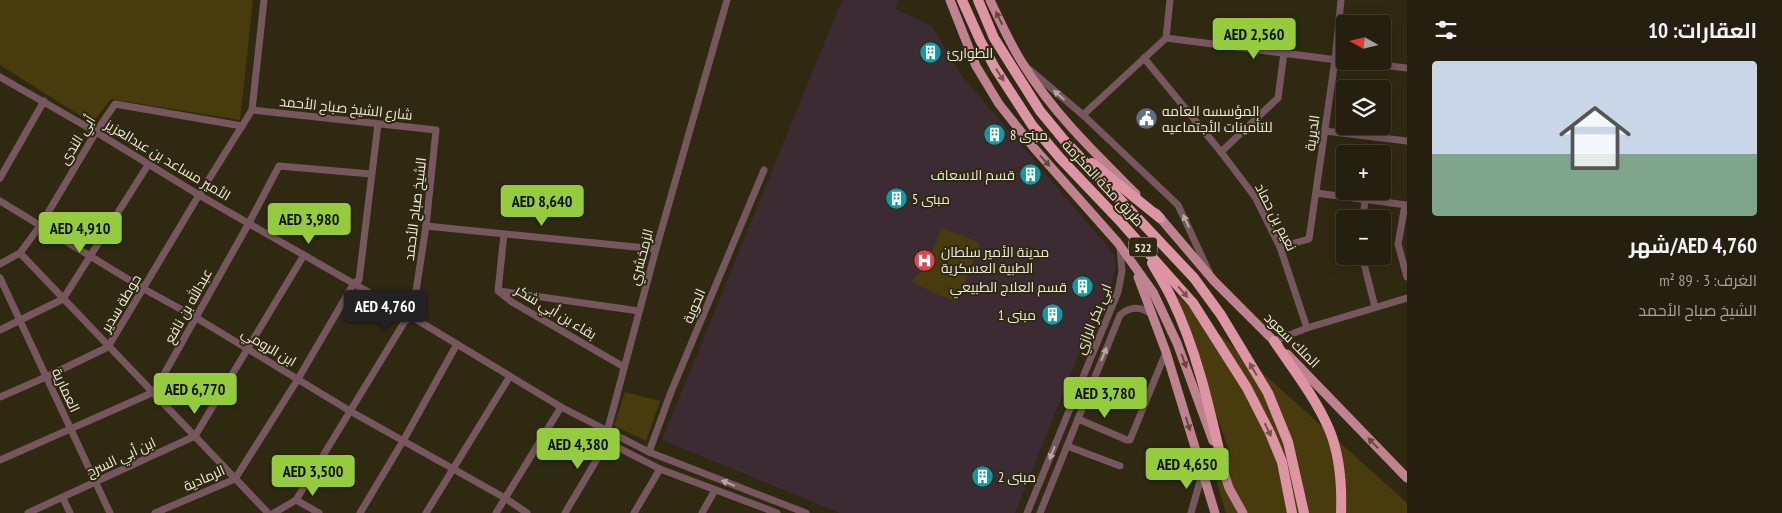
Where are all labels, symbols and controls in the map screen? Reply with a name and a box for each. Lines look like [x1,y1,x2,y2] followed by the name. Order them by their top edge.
[995,11,1003,25] one-way arrow
[1336,15,1391,70] north arrow
[1336,15,1391,265] map controls
[1432,16,1460,44] icon: filters
[1648,17,1757,44] text: العقارات: 10
[1197,18,1311,60] pin: AED 2,560
[1224,24,1284,44] text: AED 2,560
[919,41,943,65] building icon: الطوارئ
[947,44,993,62] place label: الطوارئ
[995,68,1004,81] one-way arrow
[1336,80,1391,135] button: layers
[1052,90,1065,101] one-way arrow
[278,92,414,124] street label: شارع الشيخ صباح الأحمد
[1550,93,1640,183] icon: home
[1162,102,1273,136] place label: المؤسسه العامه للتأمينات الأجتماعيه
[1134,107,1158,131] public building icon: المؤسسه العامه للتأمينات الأجتماعيه
[55,112,102,170] street label: أبي الندى
[1301,114,1323,152] street label: الديرية
[101,115,234,205] street label: الأمير مساعد بن عبدالعزيز
[982,123,1006,147] building icon: مبنى 8
[1010,126,1048,144] place label: مبنى 8
[1058,136,1148,230] street label: طريق مكة المكرمة
[1336,145,1391,200] button: +
[1040,154,1051,167] one-way arrow
[400,156,430,262] street label: الشيخ صباح الأحمد
[1019,163,1043,187] building icon: قسم الاسعاف
[930,166,1015,185] place label: قسم الاسعاف
[1250,180,1301,254] street label: نعيم بن حماد
[485,184,599,227] pin: AED 8,640
[884,187,908,211] building icon: مبنى 5
[912,190,950,208] place label: مبنى 5
[512,191,572,211] text: AED 8,640
[252,202,366,245] pin: AED 3,980
[279,209,339,229] text: AED 3,980
[1336,210,1391,265] button: −
[23,212,137,254] pin: AED 4,910
[1181,214,1189,228] one-way arrow
[50,218,110,238] text: AED 4,910
[625,227,660,288] street label: الزمخشري
[1629,232,1757,259] text: AED 4,760/شهر
[1129,238,1157,256] road number: 522
[941,243,1049,277] place label: مدينة الأمير سلطان الطبية العسكرية
[913,248,937,272] hospital icon: مدينة الأمير سلطان الطبية العسكرية
[160,265,216,347] street label: عبدالله بن نافع
[1659,270,1757,290] text: الغرف: 3 · 89 m²
[96,271,145,336] street label: حوطة سدير
[1071,275,1095,299] building icon: قسم العلاج الطبيعي
[950,278,1067,299] place label: قسم العلاج الطبيعي
[510,280,600,346] street label: بقاء بن أبي شكر
[1071,281,1118,358] street label: ابي بكر الرازي
[1177,285,1189,297] one-way arrow
[679,286,709,326] street label: الحوية
[328,290,442,332] pin: AED 4,760
[355,296,415,316] text: AED 4,760
[1638,300,1757,320] text: الشيخ صباح الأحمد
[1040,303,1064,327] building icon: مبنى 1
[998,306,1036,324] place label: مبنى 1
[1260,308,1324,372] street label: الملك سعود
[237,324,300,373] street label: ابن الرومي
[1100,346,1108,361] one-way arrow
[1180,354,1188,369] one-way arrow
[1249,362,1258,375] one-way arrow
[48,365,84,415] street label: العمارية
[138,372,252,415] pin: AED 6,770
[1048,376,1162,419] pin: AED 3,780
[165,379,225,399] text: AED 6,770
[1075,383,1135,403] text: AED 3,780
[1184,417,1192,432] one-way arrow
[1264,422,1272,437] one-way arrow
[521,428,635,470] pin: AED 4,380
[83,433,160,484] street label: ابن أبي السرح
[548,434,608,454] text: AED 4,380
[1367,437,1379,449] one-way arrow
[1048,445,1055,460] one-way arrow
[1130,448,1244,490] pin: AED 4,650
[256,454,370,497] pin: AED 3,500
[1157,454,1217,474] text: AED 4,650
[180,461,228,495] street label: الرمادية
[283,461,343,481] text: AED 3,500
[970,465,994,489] building icon: مبنى 2
[998,468,1036,486] place label: مبنى 2
[721,479,735,487] one-way arrow

